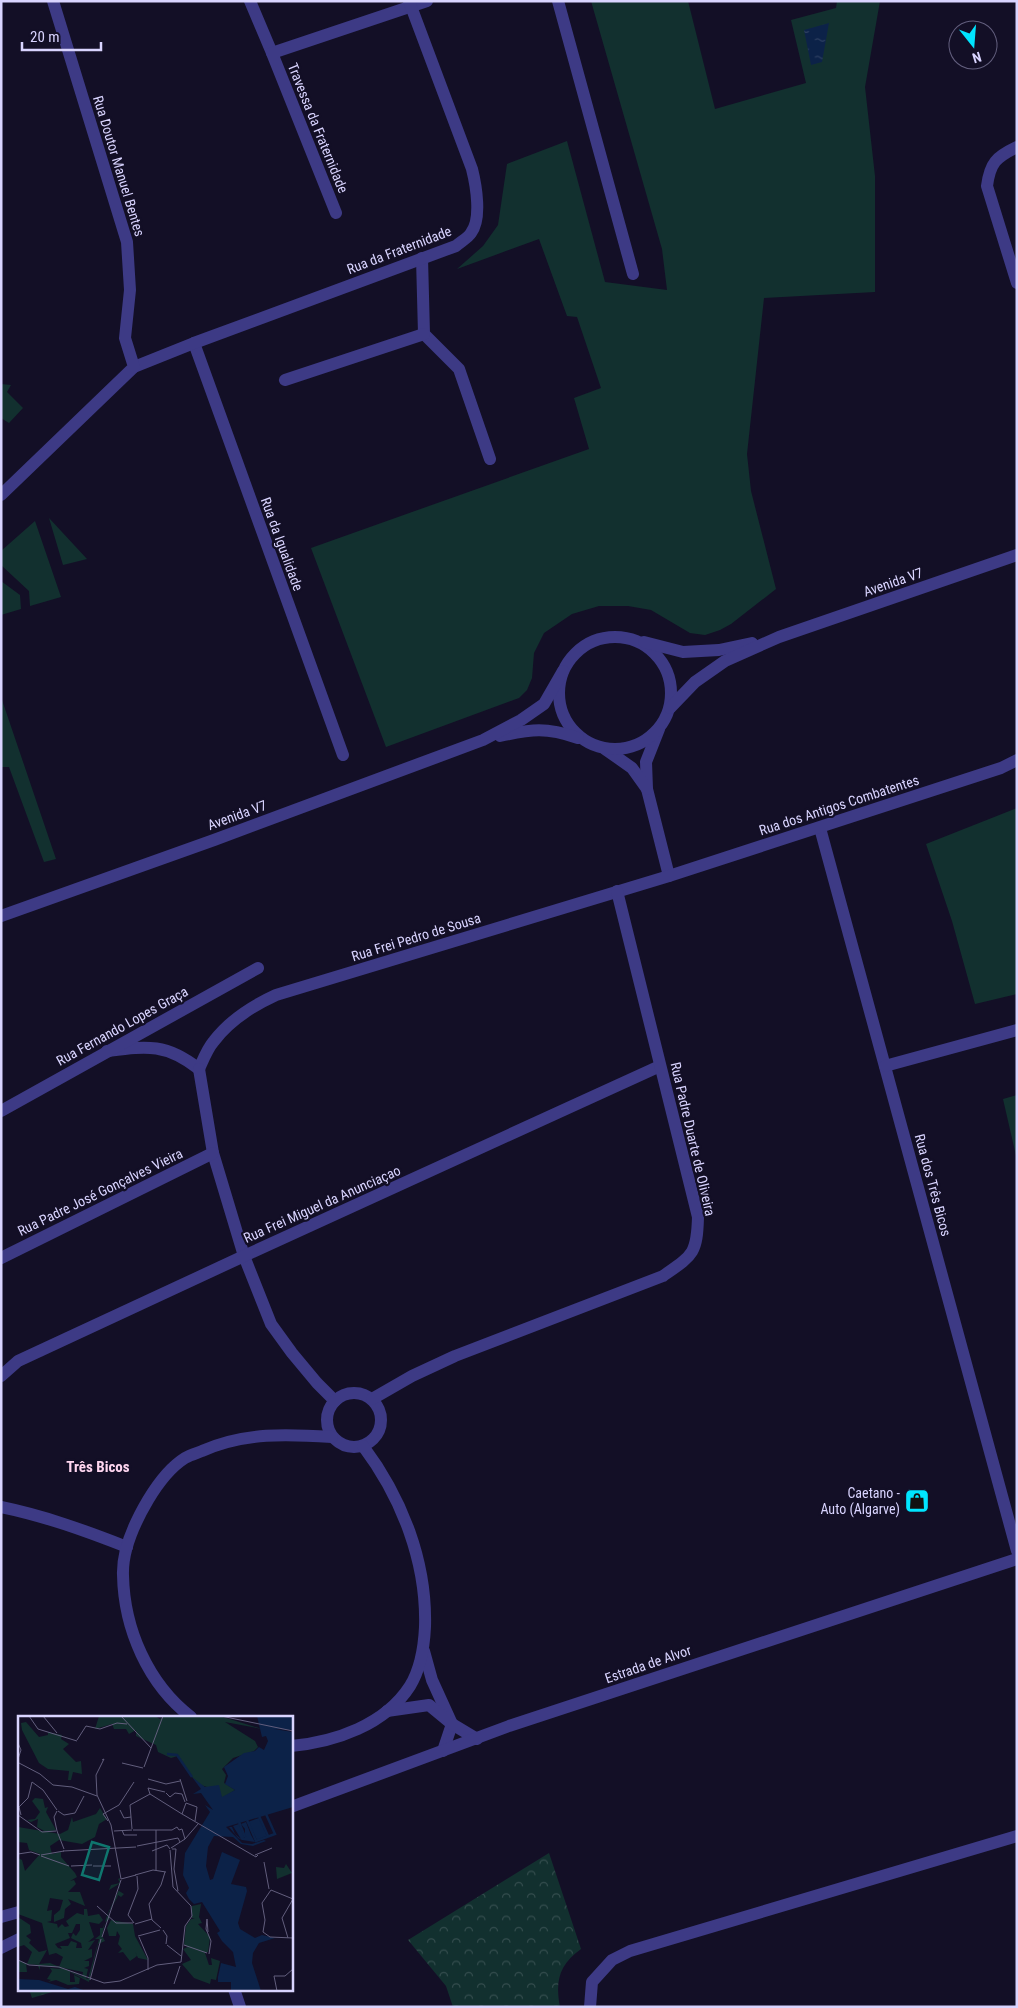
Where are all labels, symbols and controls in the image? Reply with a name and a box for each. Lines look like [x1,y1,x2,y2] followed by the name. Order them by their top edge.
[22,20,101,52] scale bar
[948,20,998,70] north arrow
[30,28,60,46] text: 20 m
[970,49,983,66] text: N
[285,61,352,196] street label: Travessa da Fraternidade
[90,94,148,238] street label: Rua Doutor Manuel Bentes
[345,223,454,277] street label: Rua da Fraternidade
[258,495,307,593] street label: Rua da Igualidade
[861,564,925,600] street label: Avenida V7
[757,772,921,838] street label: Rua dos Antigos Combatentes
[205,797,269,833] street label: Avenida V7
[349,910,483,964] street label: Rua Frei Pedro de Sousa
[53,983,191,1069] street label: Rua Fernando Lopes Graça
[668,1061,718,1217] street label: Rua Padre Duarte de Oliveira
[912,1132,954,1238] street label: Rua dos Três Bicos
[15,1145,185,1239] street label: Rua Padre José Gonçalves Vieira
[241,1162,403,1246] street label: Rua Frei Miguel da Anunciaçao
[66,1458,130,1476] district label: Três Bicos
[820,1485,901,1518] place label: Caetano - Auto (Algarve)
[904,1488,930,1514] shop icon: Caetano - Auto (Algarve)
[603,1642,693,1686] street label: Estrada de Alvor
[18,1716,292,1990] inset map

